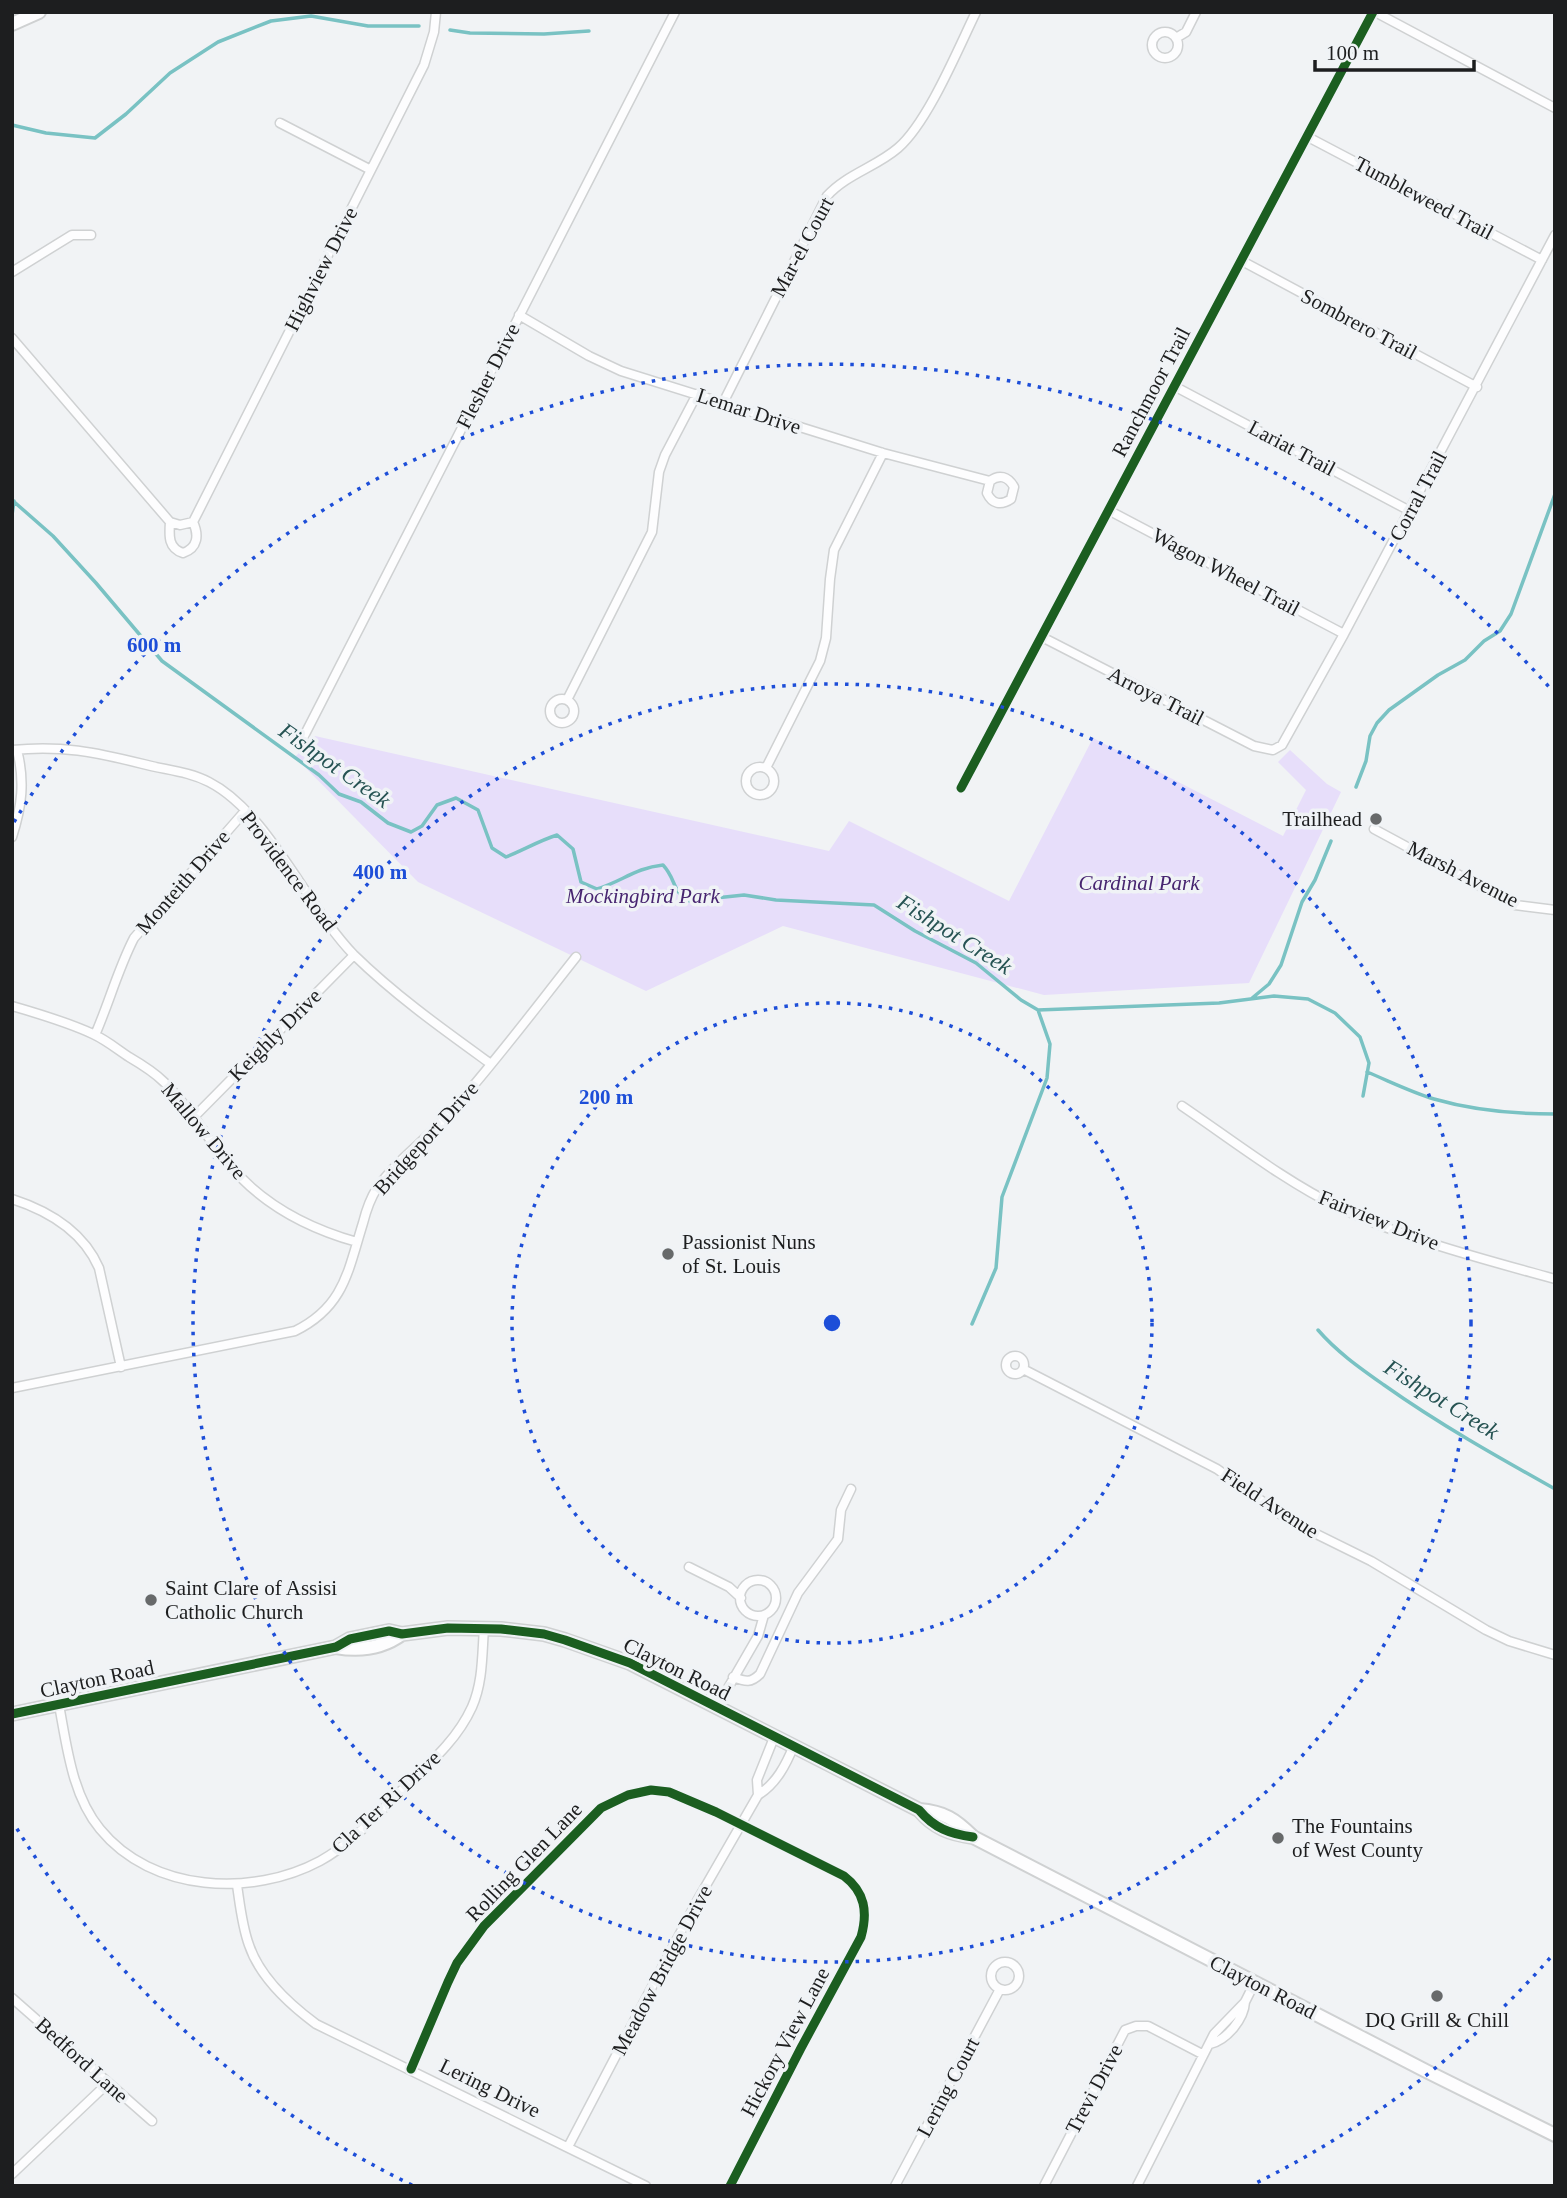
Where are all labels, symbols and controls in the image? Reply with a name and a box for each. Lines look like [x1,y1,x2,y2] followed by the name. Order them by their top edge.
[1315,28,1474,72] scale bar
[1326,41,1379,65] text: 100 m
[1350,151,1498,245] street label: Tumbleweed Trail
[766,193,838,301] street label: Mar-el Court
[279,203,363,335] street label: Highview Drive
[1297,283,1421,365] street label: Sombrero Trail
[451,319,525,433] street label: Flesher Drive
[1107,323,1195,461] street label: Ranchmoor Trail
[694,383,804,439] street label: Lemar Drive
[1244,415,1340,481] street label: Lariat Trail
[1384,447,1452,545] street label: Corral Trail
[1148,523,1304,621] street label: Wagon Wheel Trail
[127,633,182,657] text: 600 m
[1104,662,1208,730] street label: Arroya Trail
[273,717,396,813] water label: Fishpot Creek
[236,806,342,936] street label: Providence Road
[1282,807,1362,831] place label: Trailhead
[1368,811,1384,827] marker: Trailhead
[131,825,235,939] street label: Monteith Drive
[1403,836,1523,912] street label: Marsh Avenue
[353,860,408,884] text: 400 m
[1078,871,1200,895] park label: Cardinal Park
[565,884,721,908] park label: Mockingbird Park
[892,889,1017,980] water label: Fishpot Creek
[224,984,326,1086] street label: Keighly Drive
[369,1076,483,1200] street label: Bridgeport Drive
[157,1078,251,1184] street label: Mallow Drive
[579,1085,634,1109] text: 200 m
[1315,1185,1443,1255] street label: Fairview Drive
[682,1230,816,1278] place label: Passionist Nuns of St. Louis
[660,1246,676,1262] marker: Passionist Nuns of St. Louis
[820,1311,844,1335] centre of rings
[1379,1354,1504,1445] water label: Fishpot Creek
[1217,1463,1323,1543] street label: Field Avenue
[165,1576,337,1624] place label: Saint Clare of Assisi Catholic Church
[143,1592,159,1608] marker: Saint Clare of Assisi Catholic Church
[620,1633,735,1705] street label: Clayton Road
[38,1655,157,1703] street label: Clayton Road
[327,1746,445,1858] street label: Cla Ter Ri Drive
[461,1797,587,1927] street label: Rolling Glen Lane
[1292,1814,1423,1862] place label: The Fountains of West County
[1270,1830,1286,1846] marker: The Fountains of West County
[607,1881,717,2059] street label: Meadow Bridge Drive
[1206,1950,1321,2024] street label: Clayton Road
[736,1963,834,2121] street label: Hickory View Lane
[1429,1988,1445,2004] marker: DQ Grill & Chill
[1365,2008,1509,2032] place label: DQ Grill & Chill
[31,2012,133,2108] street label: Bedford Lane
[912,2033,984,2141] street label: Lering Court
[1060,2040,1128,2138] street label: Trevi Drive
[436,2053,544,2123] street label: Lering Drive

